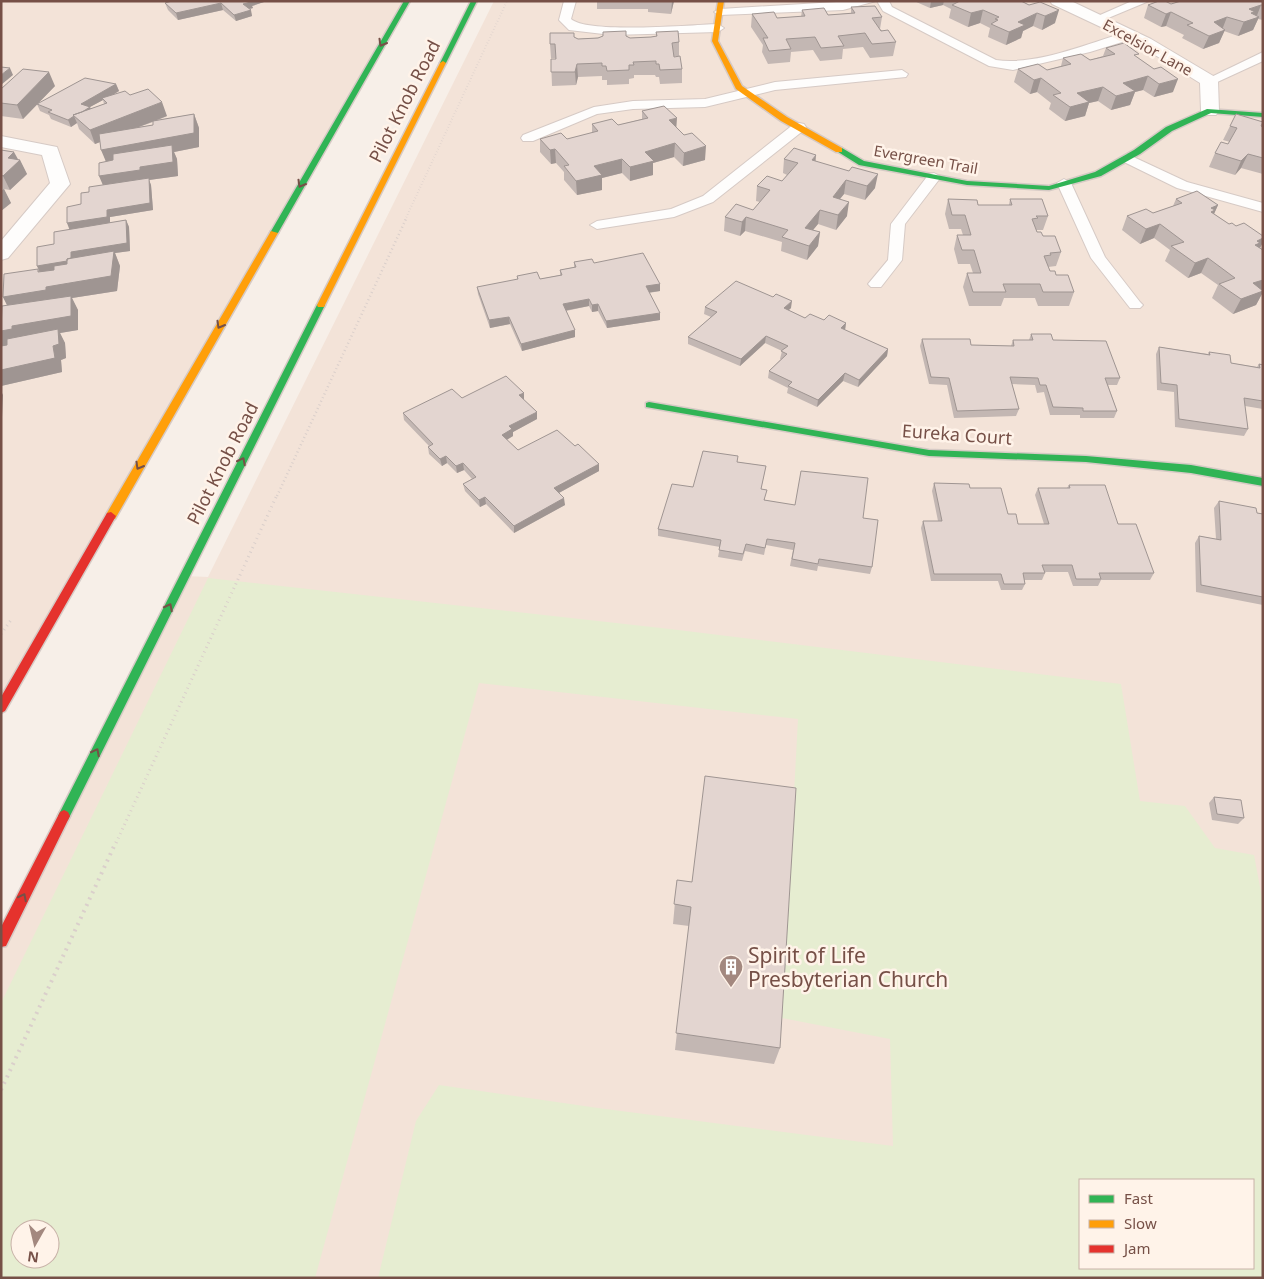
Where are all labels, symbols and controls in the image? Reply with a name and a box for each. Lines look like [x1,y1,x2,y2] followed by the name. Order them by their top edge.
[1100,14,1196,80] street label: Excelsior Lane
[363,36,445,166] street label: Pilot Knob Road
[379,38,389,47] one-way arrow
[872,140,980,178] street label: Evergreen Trail
[297,179,307,188] one-way arrow
[217,320,227,329] one-way arrow
[181,398,263,528] street label: Pilot Knob Road
[901,418,1013,450] street label: Eureka Court
[236,458,246,467] one-way arrow
[136,461,146,470] one-way arrow
[163,603,173,612] one-way arrow
[90,748,100,757] one-way arrow
[17,893,27,902] one-way arrow
[748,941,948,993] place label: Spirit of Life Presbyterian Church
[718,954,744,988] building icon: Spirit of Life Presbyterian Church
[1079,1179,1254,1269] legend
[1124,1188,1153,1208] text: Fast
[1124,1213,1157,1233] text: Slow
[10,1219,60,1269] north arrow
[1122,1238,1151,1258] text: Jam
[26,1247,40,1268] text: N

